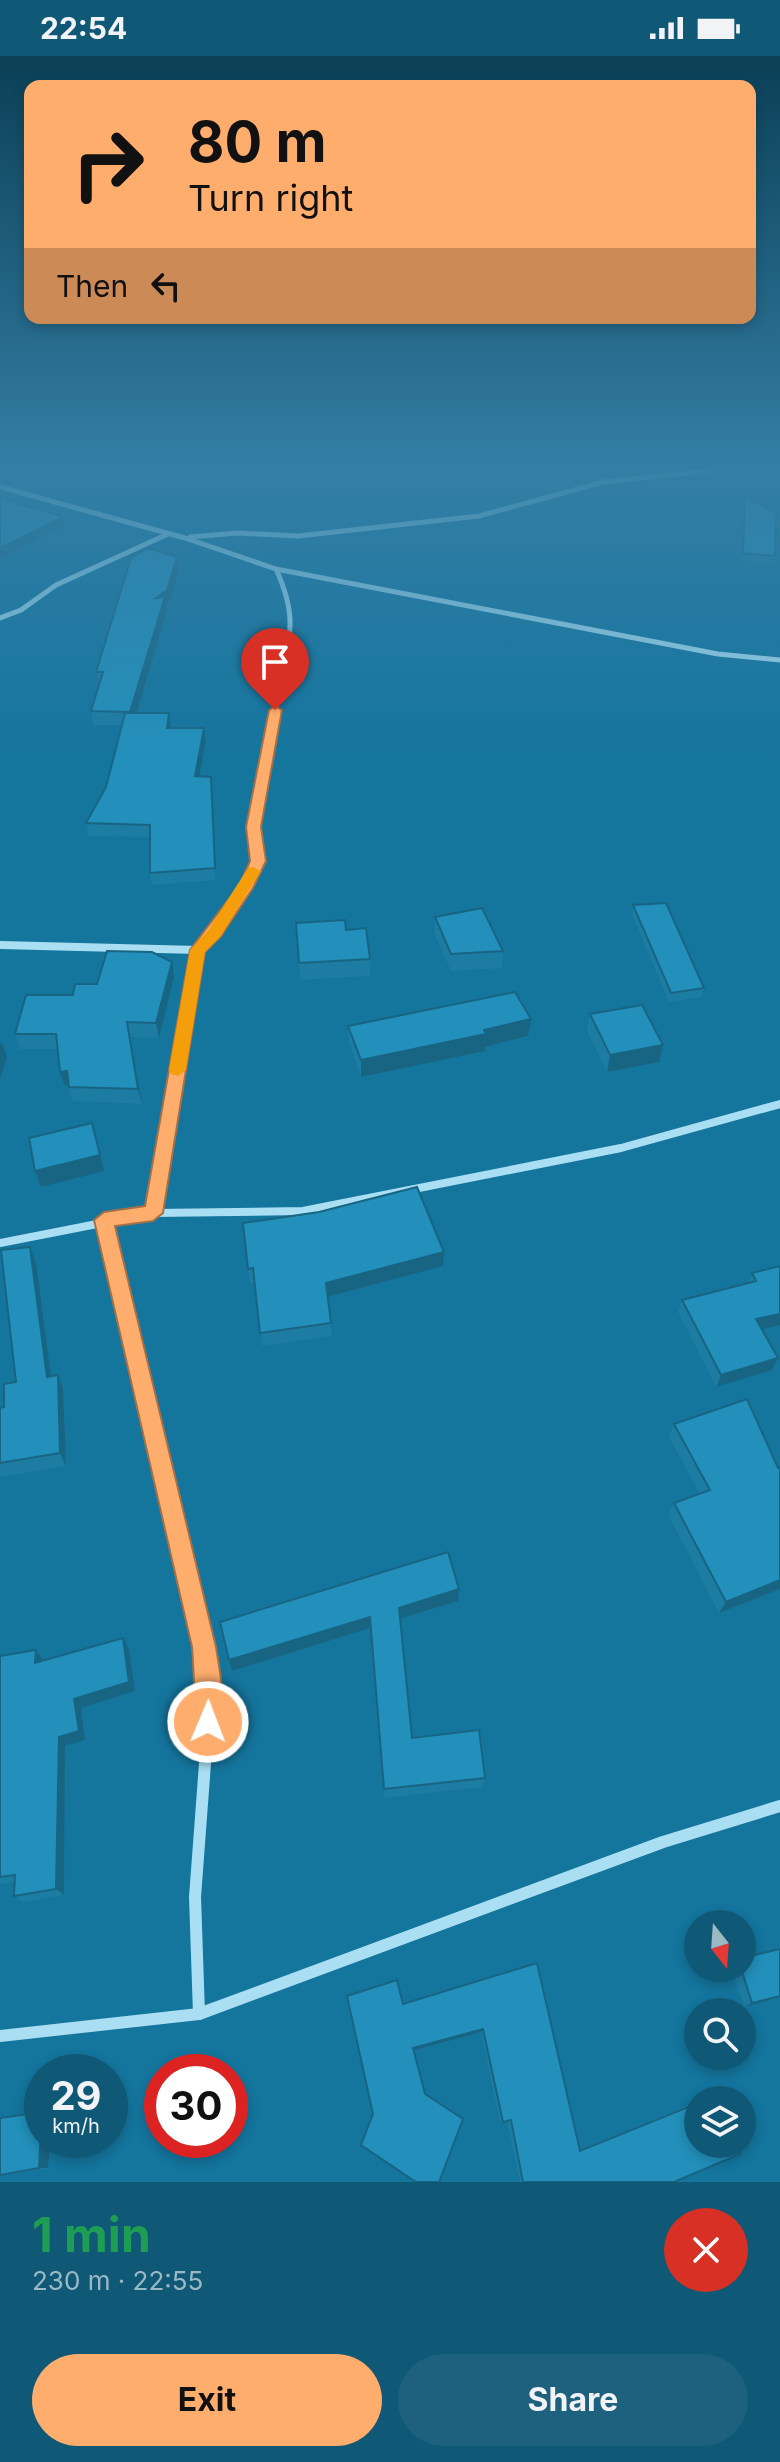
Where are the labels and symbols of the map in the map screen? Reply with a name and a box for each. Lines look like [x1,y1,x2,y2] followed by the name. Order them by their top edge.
[241,628,309,710] pin
[166,1680,250,1764] position arrow
[684,1910,756,1982] north arrow
[144,2054,248,2158] speed limit sign: 30

